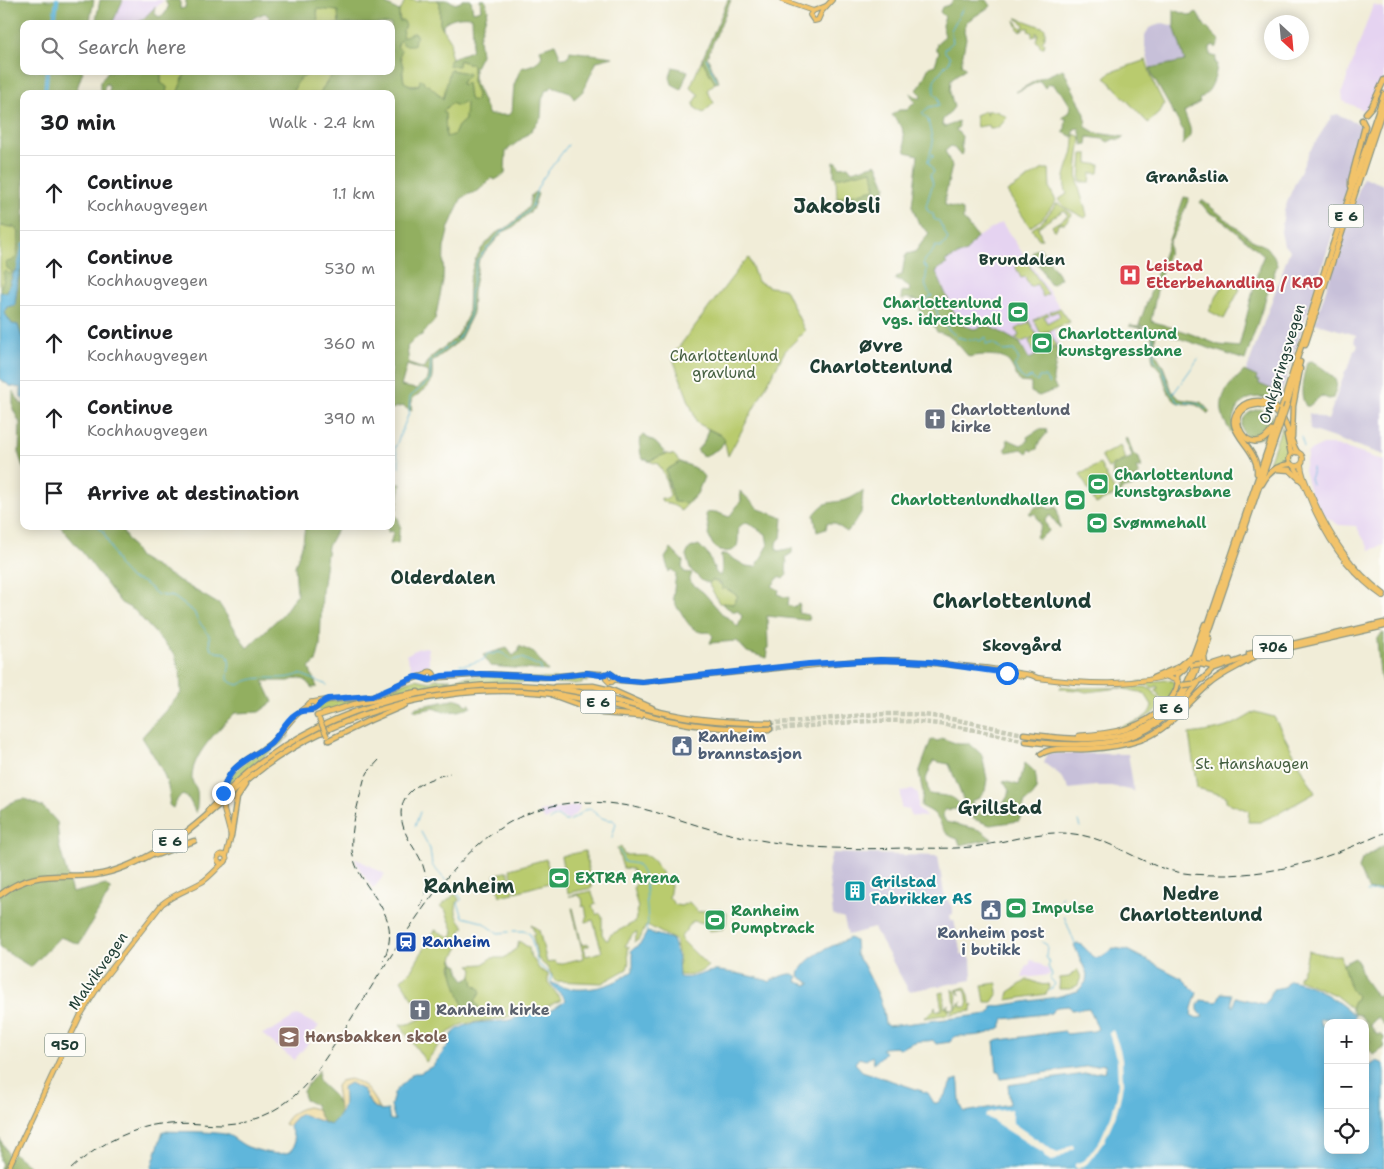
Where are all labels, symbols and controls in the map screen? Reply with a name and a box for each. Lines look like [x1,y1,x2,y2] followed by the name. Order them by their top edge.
[1264,15,1309,60] north arrow
[20,20,395,75] search box
[38,34,66,62] icon: search
[78,35,187,60] text: Search here
[40,109,116,137] text: 30 min
[269,112,375,133] text: Walk · 2.4 km
[1146,166,1228,187] district label: Granåslia
[87,170,173,195] text: Continue
[40,179,68,207] icon: ahead
[332,183,375,204] text: 1.1 km
[793,193,881,219] district label: Jakobsli
[87,195,208,216] text: Kochhaugvegen
[1328,205,1364,228] road number: E 6
[87,245,173,270] text: Continue
[979,249,1066,270] district label: Brundalen
[40,254,68,282] icon: ahead
[1146,256,1323,293] place label: Leistad Etterbehandling / KAD
[325,258,375,279] text: 530 m
[1118,263,1142,287] hospital icon: Leistad Etterbehandling / KAD
[87,270,208,291] text: Kochhaugvegen
[882,293,1002,330] place label: Charlottenlund vgs. idrettshall
[1006,300,1030,324] sports icon: Charlottenlund vgs. idrettshall
[1254,302,1310,426] street label: Omkjøringsvegen
[87,320,173,345] text: Continue
[1058,324,1182,361] place label: Charlottenlund kunstgressbane
[40,329,68,357] icon: ahead
[1030,331,1054,355] sports icon: Charlottenlund kunstgressbane
[323,333,375,354] text: 360 m
[809,334,953,379] district label: Øvre Charlottenlund
[87,345,208,366] text: Kochhaugvegen
[670,346,779,383] park label: Charlottenlund gravlund
[87,395,173,420] text: Continue
[951,400,1070,437] place label: Charlottenlund kirke
[40,404,68,432] icon: ahead
[923,407,947,431] church icon: Charlottenlund kirke
[323,408,375,429] text: 390 m
[87,420,208,441] text: Kochhaugvegen
[1114,465,1233,502] place label: Charlottenlund kunstgrasbane
[1086,472,1110,496] sports icon: Charlottenlund kunstgrasbane
[40,479,68,507] icon: arrive
[87,481,299,506] text: Arrive at destination
[1063,488,1087,512] sports icon: Charlottenlundhallen
[891,490,1059,510] place label: Charlottenlundhallen
[1085,511,1109,535] sports icon: Svømmehall
[1113,513,1207,533] place label: Svømmehall
[391,566,495,590] district label: Olderdalen
[932,588,1092,614] district label: Charlottenlund
[982,635,1062,656] district label: Skovgård
[1253,636,1293,659] road number: 706
[996,662,1019,685] route start
[580,690,616,714] road number: E 6
[1154,696,1188,720] road number: E 6
[698,727,802,764] place label: Ranheim brannstasjon
[670,734,694,758] public building icon: Ranheim brannstasjon
[1195,754,1309,774] park label: St. Hanshaugen
[212,782,235,805] route end
[958,796,1042,820] district label: Grillstad
[152,829,188,852] road number: E 6
[547,866,571,890] sports icon: EXTRA Arena
[575,868,680,888] place label: EXTRA Arena
[871,872,972,909] place label: Grilstad Fabrikker AS
[424,873,514,899] district label: Ranheim
[843,879,867,903] building icon: Grilstad Fabrikker AS
[1119,882,1263,927] district label: Nedre Charlottenlund
[1004,896,1028,920] sports icon: Impulse
[979,898,1003,922] public building icon: Ranheim post i butikk
[1032,898,1094,918] place label: Impulse
[731,901,815,938] place label: Ranheim Pumptrack
[703,908,727,932] sports icon: Ranheim Pumptrack
[937,923,1045,960] place label: Ranheim post i butikk
[64,928,132,1014] street label: Malvikvegen
[394,930,418,954] station icon: Ranheim
[422,932,490,952] place label: Ranheim
[408,998,432,1022] church icon: Ranheim kirke
[436,1000,550,1020] place label: Ranheim kirke
[1324,1019,1369,1154] map controls
[1324,1019,1369,1064] button: +
[277,1025,301,1049] school or university icon: Hansbakken skole
[305,1027,447,1047] place label: Hansbakken skole
[45,1034,85,1056] road number: 950
[1324,1064,1369,1109] button: −
[1324,1109,1369,1154] button: locate

